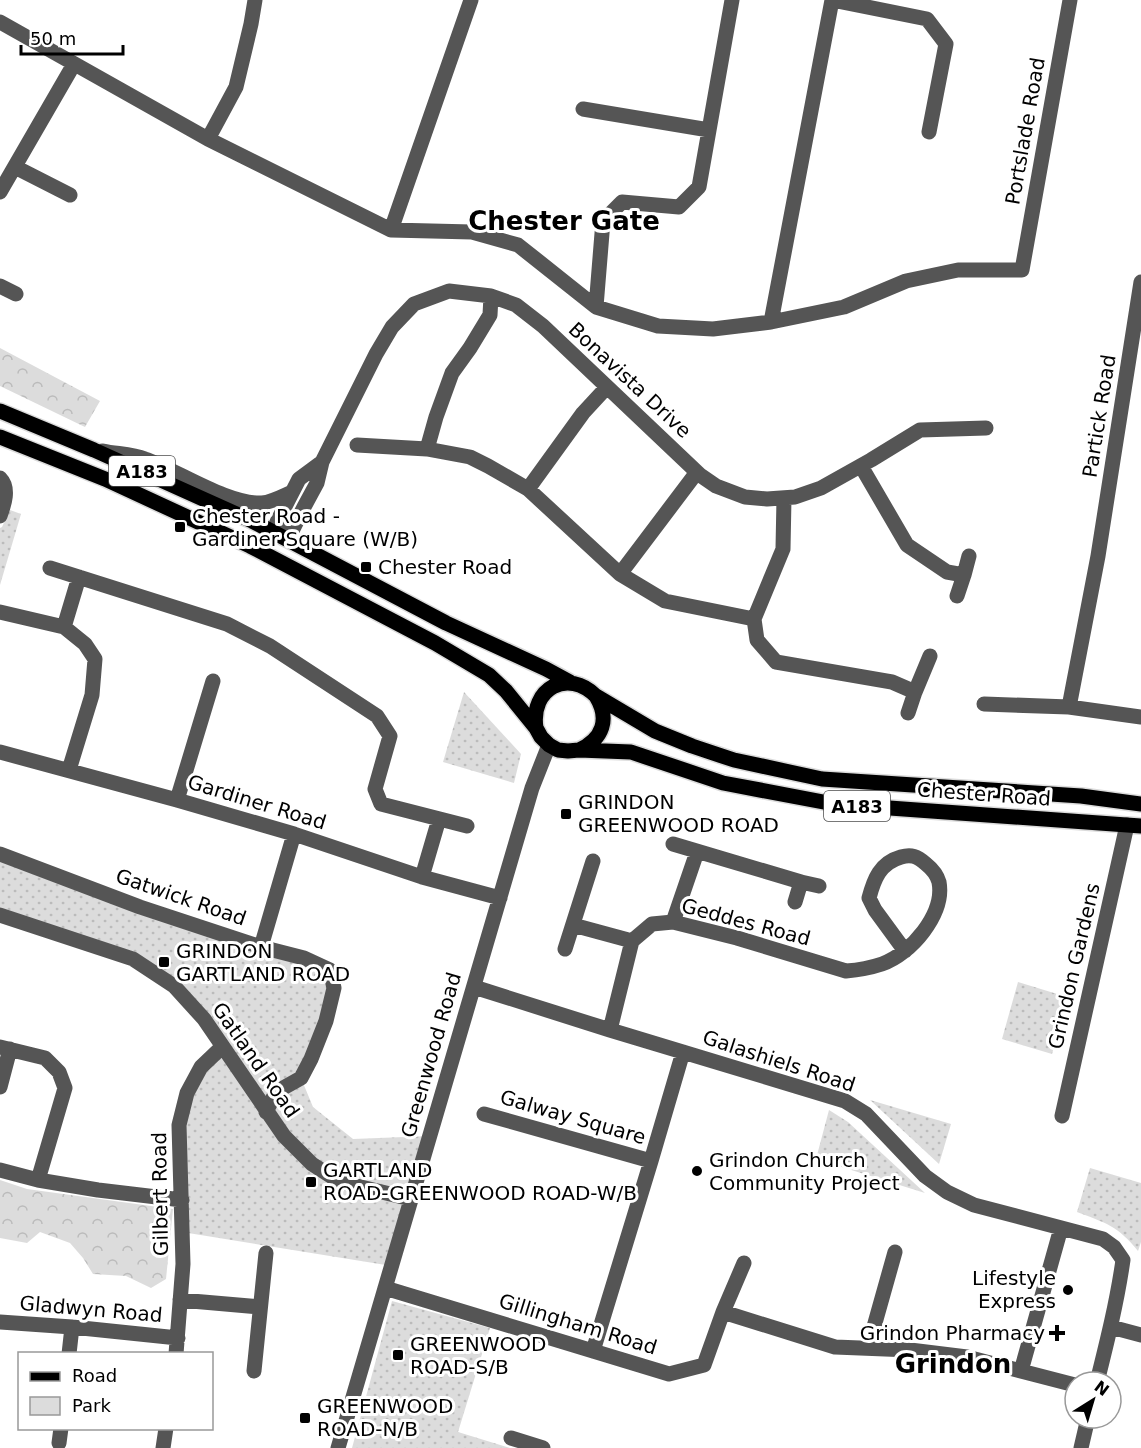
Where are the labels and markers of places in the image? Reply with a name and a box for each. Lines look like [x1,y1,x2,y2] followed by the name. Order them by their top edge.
[192,504,418,551] place label: Chester Road - Gardiner Square (W/B)
[173,520,187,534] marker: Chester Road - Gardiner Square (W/B)
[378,555,512,579] place label: Chester Road
[359,560,373,574] marker: Chester Road
[578,790,779,837] place label: GRINDON GREENWOOD ROAD
[559,807,573,821] marker: GRINDON GREENWOOD ROAD
[176,939,350,986] place label: GRINDON GARTLAND ROAD
[157,955,171,969] marker: GRINDON GARTLAND ROAD
[709,1148,900,1195] place label: Grindon Church Community Project
[323,1158,637,1205] place label: GARTLAND ROAD-GREENWOOD ROAD-W/B
[690,1164,704,1178] marker: Grindon Church Community Project
[304,1175,318,1189] marker: GARTLAND ROAD-GREENWOOD ROAD-W/B
[972,1266,1056,1313] place label: Lifestyle Express
[1061,1283,1075,1297] marker: Lifestyle Express
[860,1321,1045,1345] place label: Grindon Pharmacy
[1050,1326,1064,1340] marker: Grindon Pharmacy
[410,1332,546,1379] place label: GREENWOOD ROAD-S/B
[391,1348,405,1362] marker: GREENWOOD ROAD-S/B
[317,1394,453,1441] place label: GREENWOOD ROAD-N/B
[298,1411,312,1425] marker: GREENWOOD ROAD-N/B

